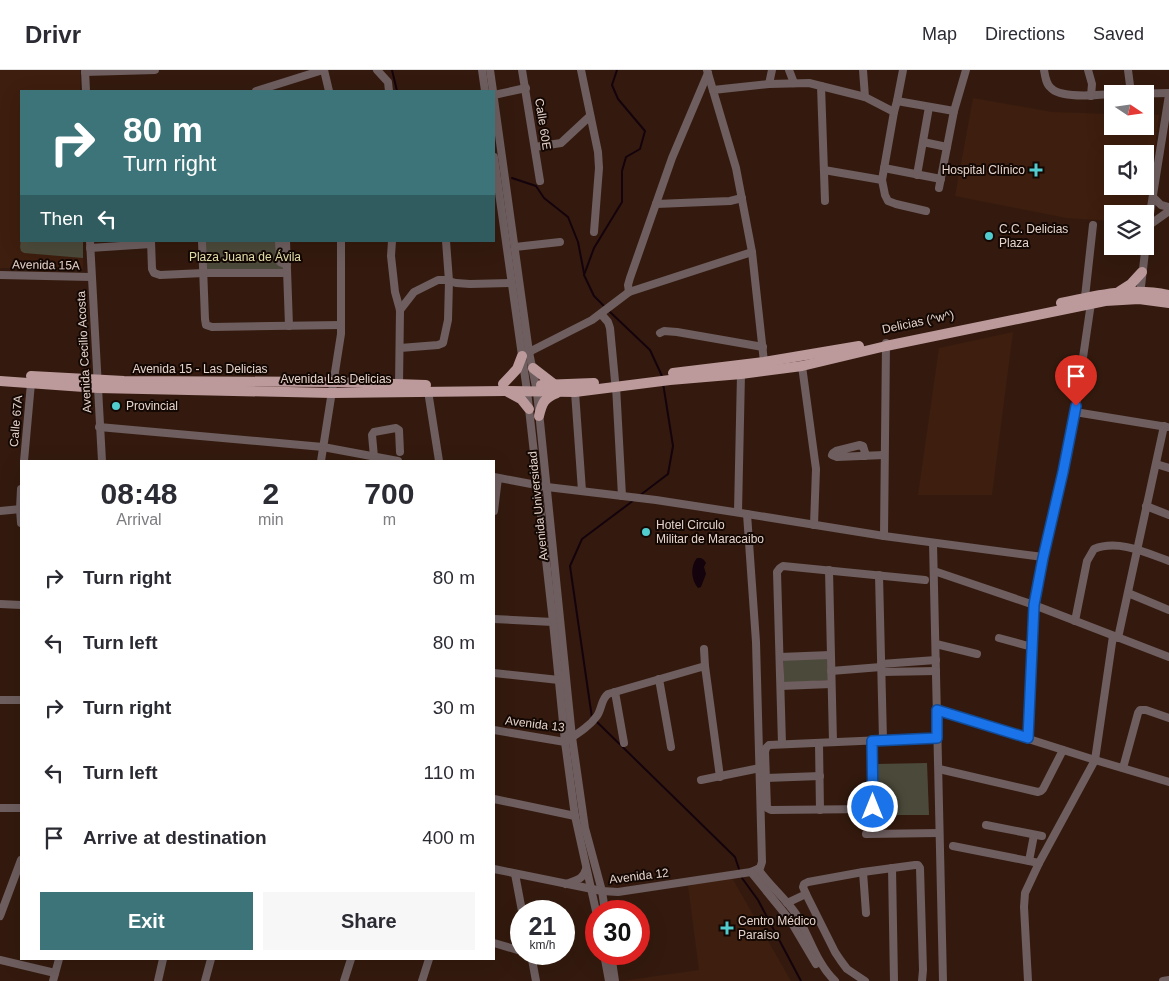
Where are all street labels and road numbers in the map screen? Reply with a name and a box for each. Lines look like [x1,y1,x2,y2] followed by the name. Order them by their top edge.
[532,97,554,151] street label: Calle 60E
[12,257,80,273] street label: Avenida 15A
[74,290,94,413] street label: Avenida Cecilio Acosta
[881,308,955,336] street label: Delicias (^w^)
[132,362,268,376] street label: Avenida 15 - Las Delicias
[280,372,392,386] street label: Avenida Las Delicias
[7,394,25,448] street label: Calle 67A
[525,451,551,561] street label: Avenida Universidad
[504,713,566,735] street label: Avenida 13
[608,865,670,887] street label: Avenida 12

